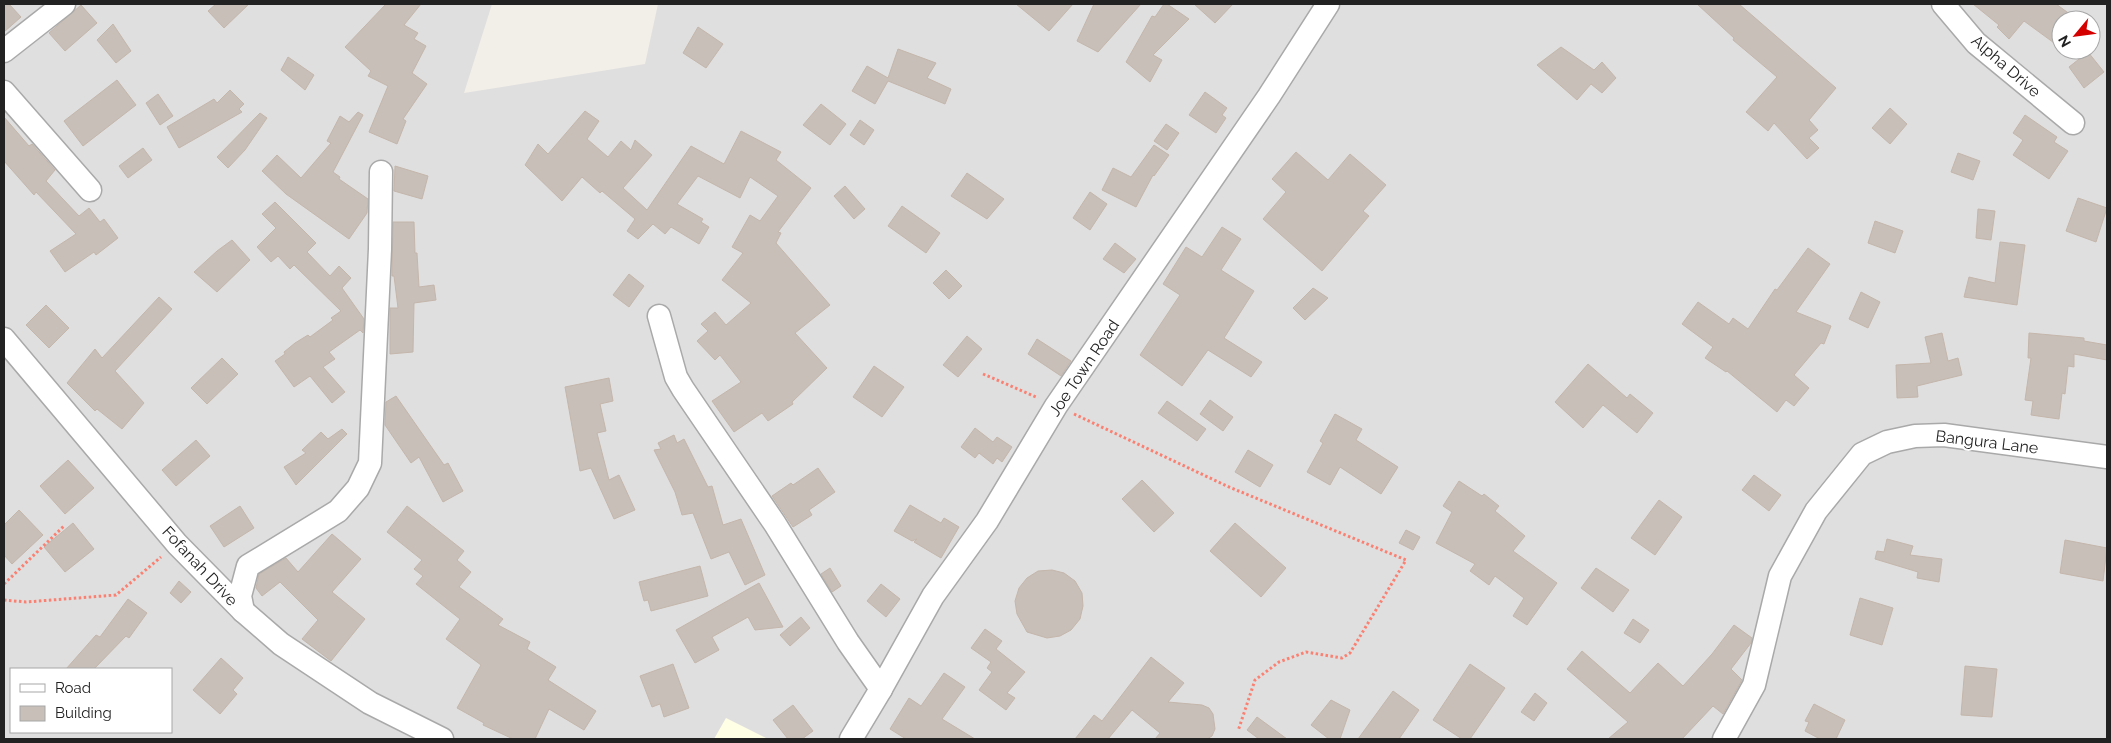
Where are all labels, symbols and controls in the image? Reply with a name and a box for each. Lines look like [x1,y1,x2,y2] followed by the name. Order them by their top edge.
[2051,10,2101,60] north arrow
[1968,31,2044,101] street label: Alpha Drive
[2055,33,2074,50] text: N
[1045,316,1123,420] street label: Joe Town Road
[1935,426,2039,458] street label: Bangura Lane
[158,522,242,610] street label: Fofanah Drive
[10,668,172,733] legend
[55,679,91,697] text: Road
[55,704,112,722] text: Building

